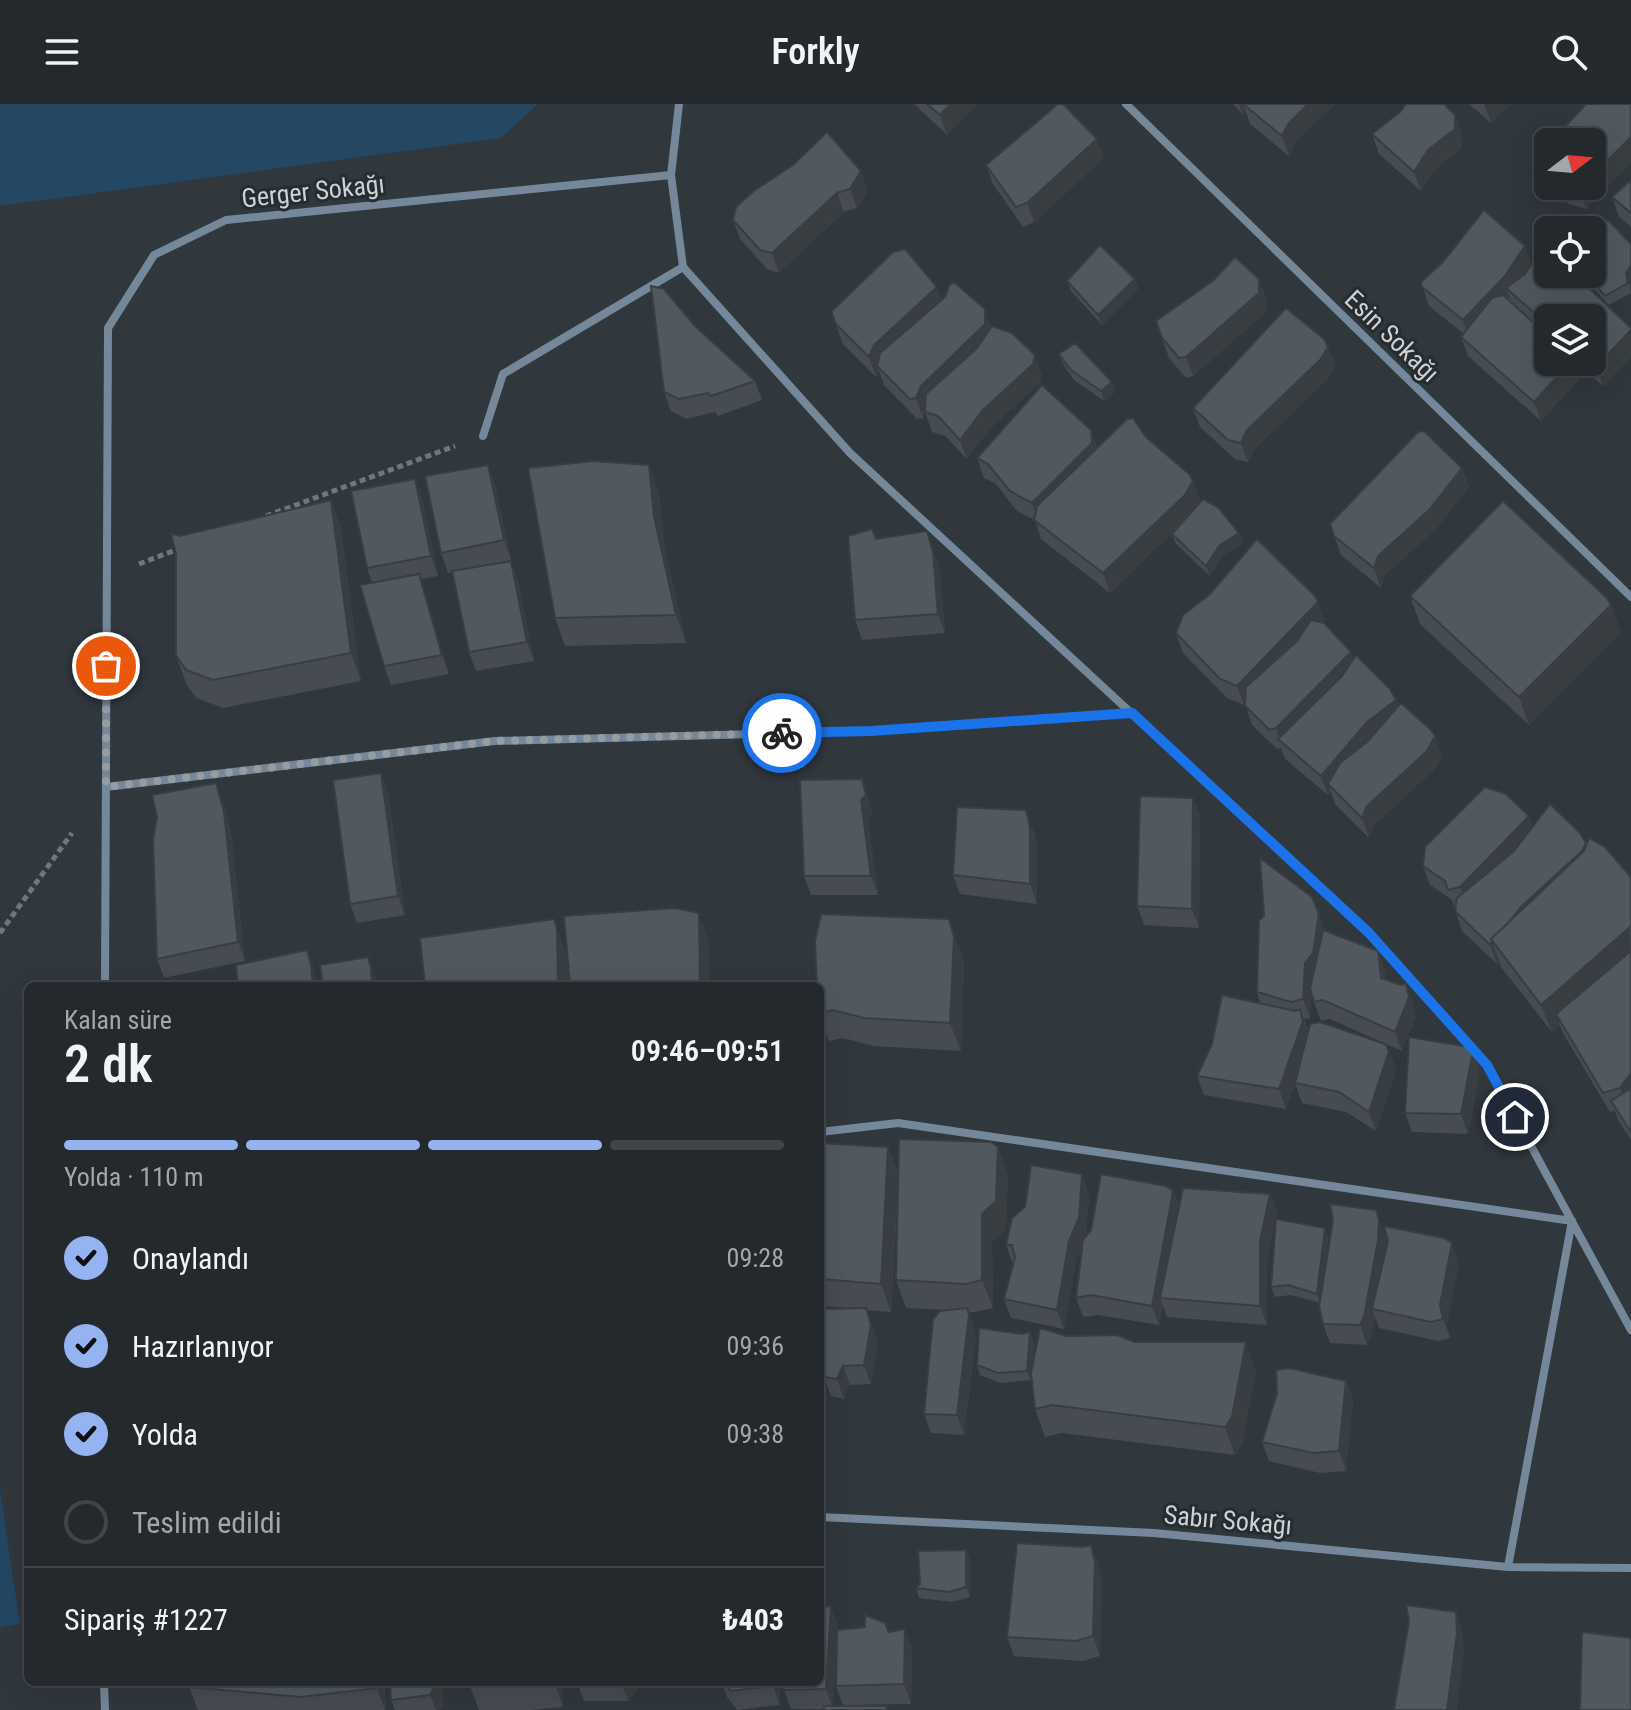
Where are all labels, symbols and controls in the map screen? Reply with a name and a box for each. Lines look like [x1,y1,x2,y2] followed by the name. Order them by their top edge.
[40,30,84,74] icon: menu
[1547,30,1591,74] icon: search
[771,31,860,73] text: Forkly
[1534,128,1606,200] north arrow
[1534,128,1606,376] map controls
[240,169,386,213] street label: Gerger Sokağı
[1534,216,1606,288] button: locate
[1339,284,1445,388] street label: Esin Sokağı
[1534,304,1606,376] button: layers
[72,632,140,700] pin
[84,644,128,688] icon: bag
[742,693,822,773] courier
[760,711,804,755] icon: bike
[64,1005,172,1035] text: Kalan süre
[631,1033,784,1068] text: 09:46–09:51
[64,1034,152,1095] text: 2 dk
[1481,1083,1549,1151] pin
[1493,1095,1537,1139] icon: home
[64,1162,204,1192] text: Yolda · 110 m
[64,1236,108,1280] icon: check
[132,1241,249,1276] text: Onaylandı
[727,1243,784,1273] text: 09:28
[64,1324,108,1368] icon: check
[132,1329,274,1364] text: Hazırlanıyor
[727,1331,784,1361] text: 09:36
[64,1412,108,1456] icon: check
[132,1417,198,1452] text: Yolda
[727,1419,784,1449] text: 09:38
[1163,1499,1293,1541] street label: Sabır Sokağı
[132,1505,282,1540] text: Teslim edildi
[64,1602,228,1637] text: Sipariş #1227
[722,1602,784,1637] text: ₺403

